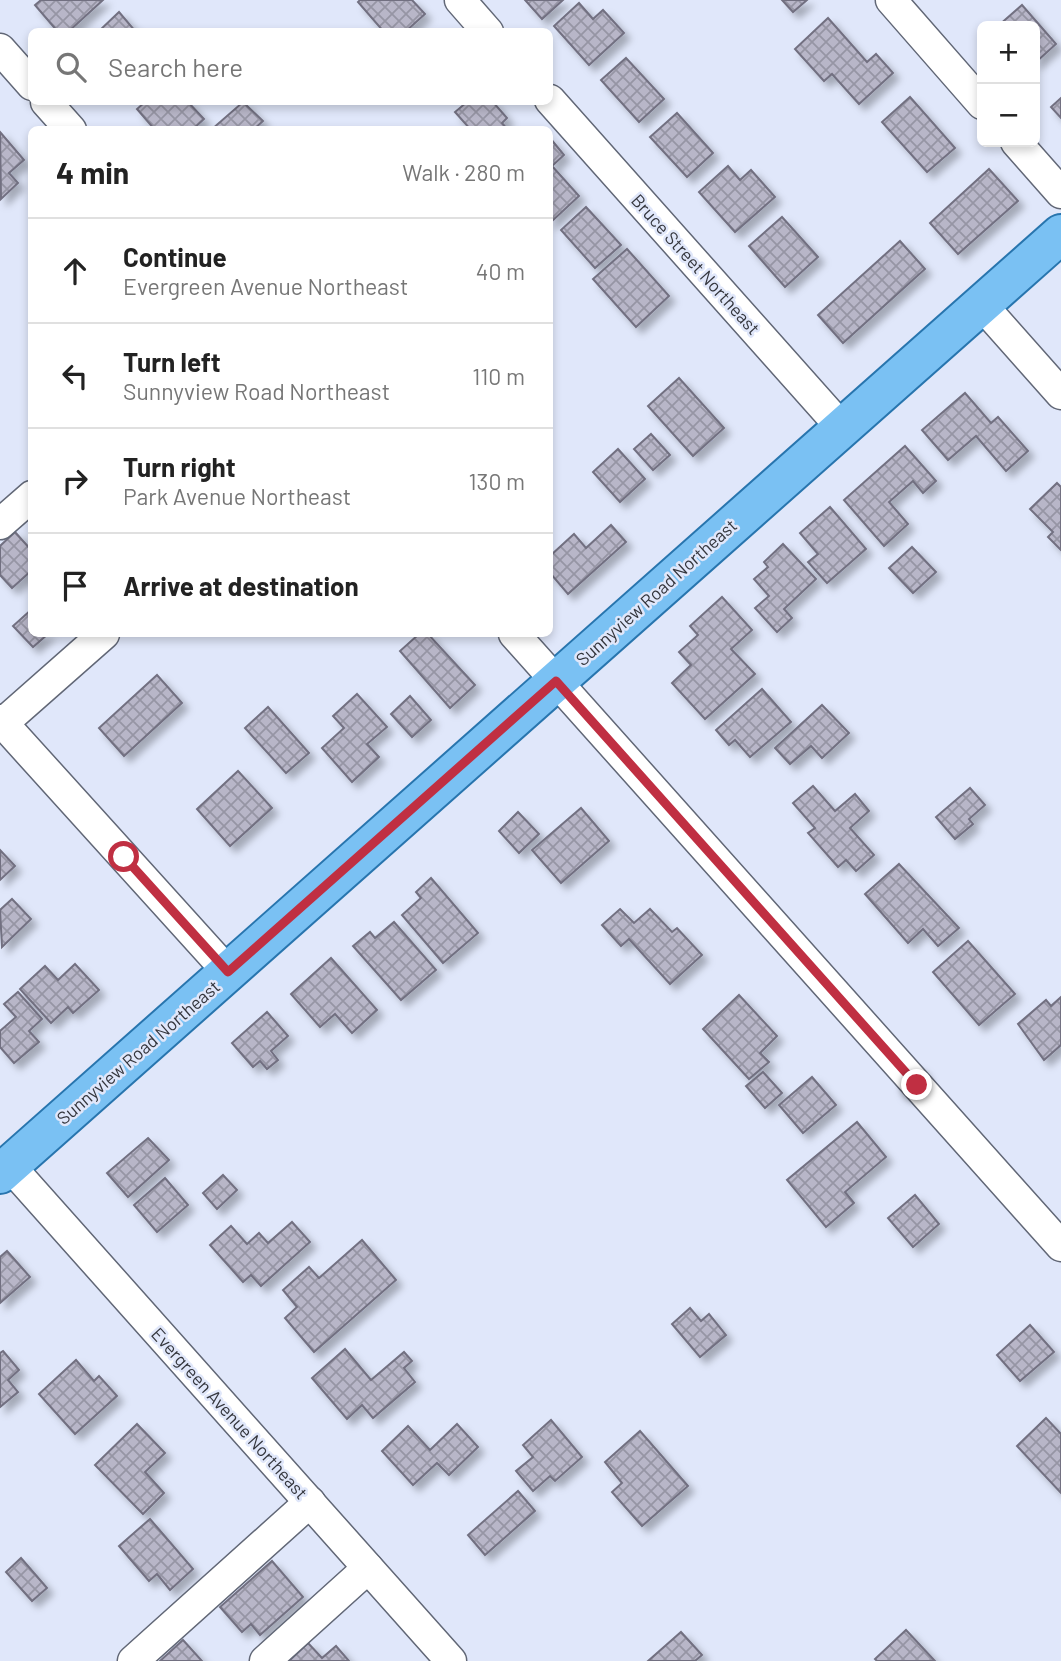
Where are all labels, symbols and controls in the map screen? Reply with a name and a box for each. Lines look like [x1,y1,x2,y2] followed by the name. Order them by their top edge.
[977,21,1040,147] map controls
[977,21,1040,84] button: +
[28,28,553,105] search box
[52,48,90,86] icon: search
[108,51,243,82] text: Search here
[977,84,1040,147] button: −
[56,154,129,190] text: 4 min
[402,158,525,186] text: Walk · 280 m
[627,189,765,339] street label: Bruce Street Northeast
[123,241,227,272] text: Continue
[56,252,94,290] icon: ahead
[476,257,525,285] text: 40 m
[123,272,408,300] text: Evergreen Avenue Northeast
[123,346,221,377] text: Turn left
[56,357,94,395] icon: left
[472,362,525,390] text: 110 m
[123,377,390,405] text: Sunnyview Road Northeast
[123,451,236,482] text: Turn right
[56,462,94,500] icon: right
[468,467,525,495] text: 130 m
[123,482,351,510] text: Park Avenue Northeast
[571,514,741,670] street label: Sunnyview Road Northeast
[56,567,94,605] icon: arrive
[123,570,359,601] text: Arrive at destination
[108,841,139,872] route start
[52,975,224,1129] street label: Sunnyview Road Northeast
[901,1069,932,1100] route end
[147,1323,313,1503] street label: Evergreen Avenue Northeast

